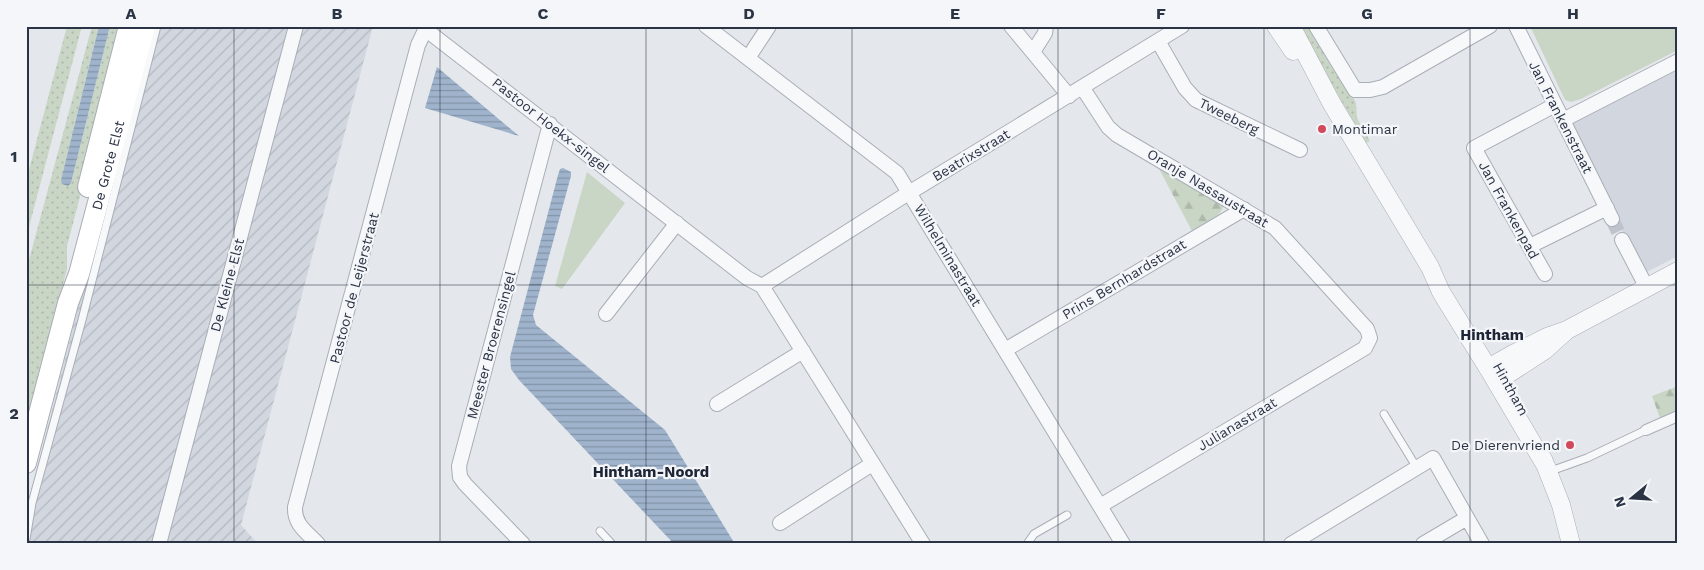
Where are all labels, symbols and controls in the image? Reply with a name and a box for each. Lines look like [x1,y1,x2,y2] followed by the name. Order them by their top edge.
[126,4,137,23] text: A
[332,4,343,23] text: B
[538,4,549,23] text: C
[743,4,755,23] text: D
[950,4,960,23] text: E
[1156,4,1166,23] text: F
[1361,4,1373,23] text: G
[1567,4,1579,23] text: H
[1526,58,1596,176] street label: Jan Frankenstraat
[489,74,614,176] street label: Pastoor Hoekx-singel
[1196,95,1262,138] street label: Tweeberg
[88,119,128,212] street label: De Grote Elst
[1332,121,1398,137] place label: Montimar
[1316,123,1328,135] marker: Montimar
[929,125,1013,184] street label: Beatrixstraat
[1144,145,1272,231] street label: Oranje Nassaustraat
[11,147,17,166] text: 1
[1476,158,1542,262] street label: Jan Frankenpad
[911,201,985,309] street label: Wilhelminastraat
[326,211,382,365] street label: Pastoor de Leijerstraat
[207,236,247,334] street label: De Kleine Elst
[1059,236,1189,322] street label: Prins Bernhardstraat
[464,269,519,421] street label: Meester Broerensingel
[1460,326,1524,344] district label: Hintham
[1490,360,1532,418] street label: Hintham
[1195,394,1279,454] street label: Julianastraat
[9,404,19,423] text: 2
[1451,437,1560,453] place label: De Dierenvriend
[1564,439,1576,451] marker: De Dierenvriend
[593,463,709,481] district label: Hintham-Noord
[1606,472,1656,522] north arrow
[1610,495,1629,509] text: N

